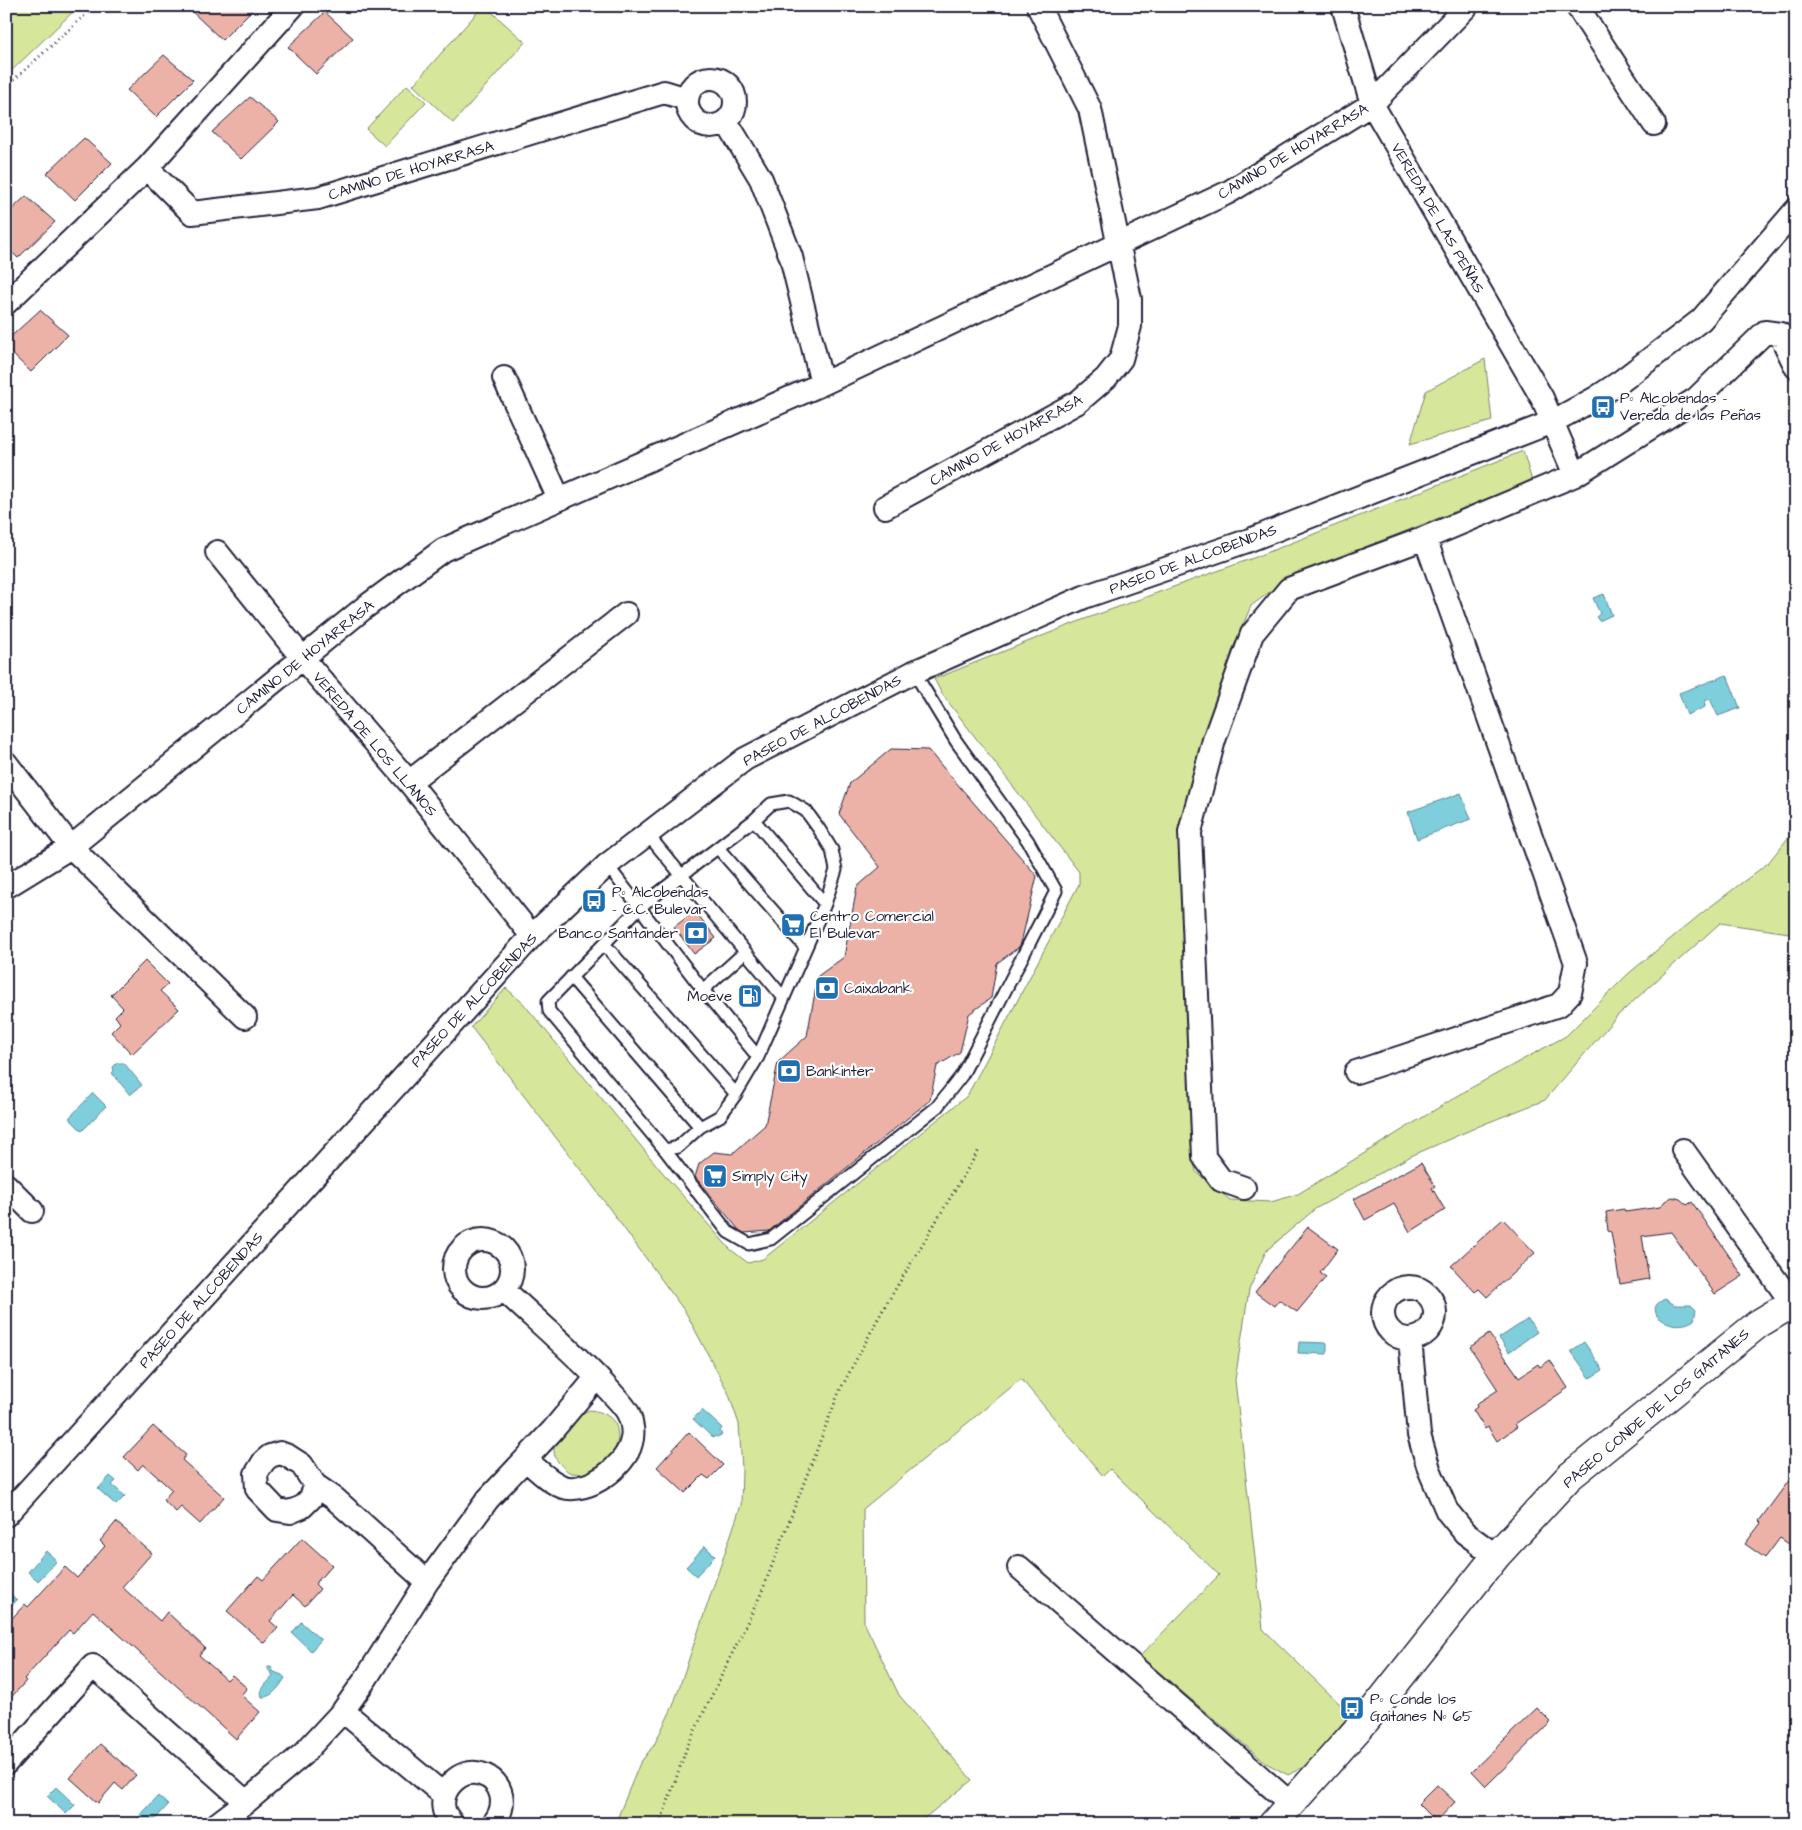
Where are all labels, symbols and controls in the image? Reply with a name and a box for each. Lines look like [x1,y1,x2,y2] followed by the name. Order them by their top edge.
[1214,98,1373,205] street label: CAMINO DE HOYARRASA
[326,135,497,206] street label: CAMINO DE HOYARRASA
[1386,139,1489,298] street label: VEREDA DE LAS PEÑAS
[1620,388,1761,426] place label: Pº Alcobendas - Vereda de las Peñas
[926,389,1087,491] street label: CAMINO DE HOYARRASA
[1590,394,1616,420] bus stop icon: Pº Alcobendas - Vereda de las Peñas
[1106,519,1280,600] street label: PASEO DE ALCOBENDAS
[232,595,379,720] street label: CAMINO DE HOYARRASA
[308,667,442,822] street label: VEREDA DE LOS LLANOS
[739,669,906,771] street label: PASEO DE ALCOBENDAS
[612,882,709,920] place label: Pº Alcobendas - C.C. Bulevar
[581,888,607,914] bus stop icon: Pº Alcobendas - C.C. Bulevar
[810,906,934,944] place label: Centro Comercial El Bulevar
[780,912,806,938] supermarket icon: Centro Comercial El Bulevar
[683,920,709,946] bank icon: Banco Santander
[558,923,678,944] place label: Banco Santander
[406,928,543,1072] street label: PASEO DE ALCOBENDAS
[814,975,840,1001] bank icon: Caixabank
[844,978,912,999] place label: Caixabank
[737,983,763,1009] fuel station icon: Moeve
[687,986,732,1007] place label: Moeve
[776,1058,802,1084] bank icon: Bankinter
[806,1061,873,1082] place label: Bankinter
[702,1163,728,1189] supermarket icon: Simply City
[732,1166,808,1188] place label: Simply City
[134,1227,269,1373] street label: PASEO DE ALCOBENDAS
[1558,1324,1755,1493] street label: PASEO CONDE DE LOS GAITANES
[1370,1689,1473,1727] place label: Pº Conde los Gaitanes Nº 65
[1339,1695,1365,1721] bus stop icon: Pº Conde los Gaitanes Nº 65

